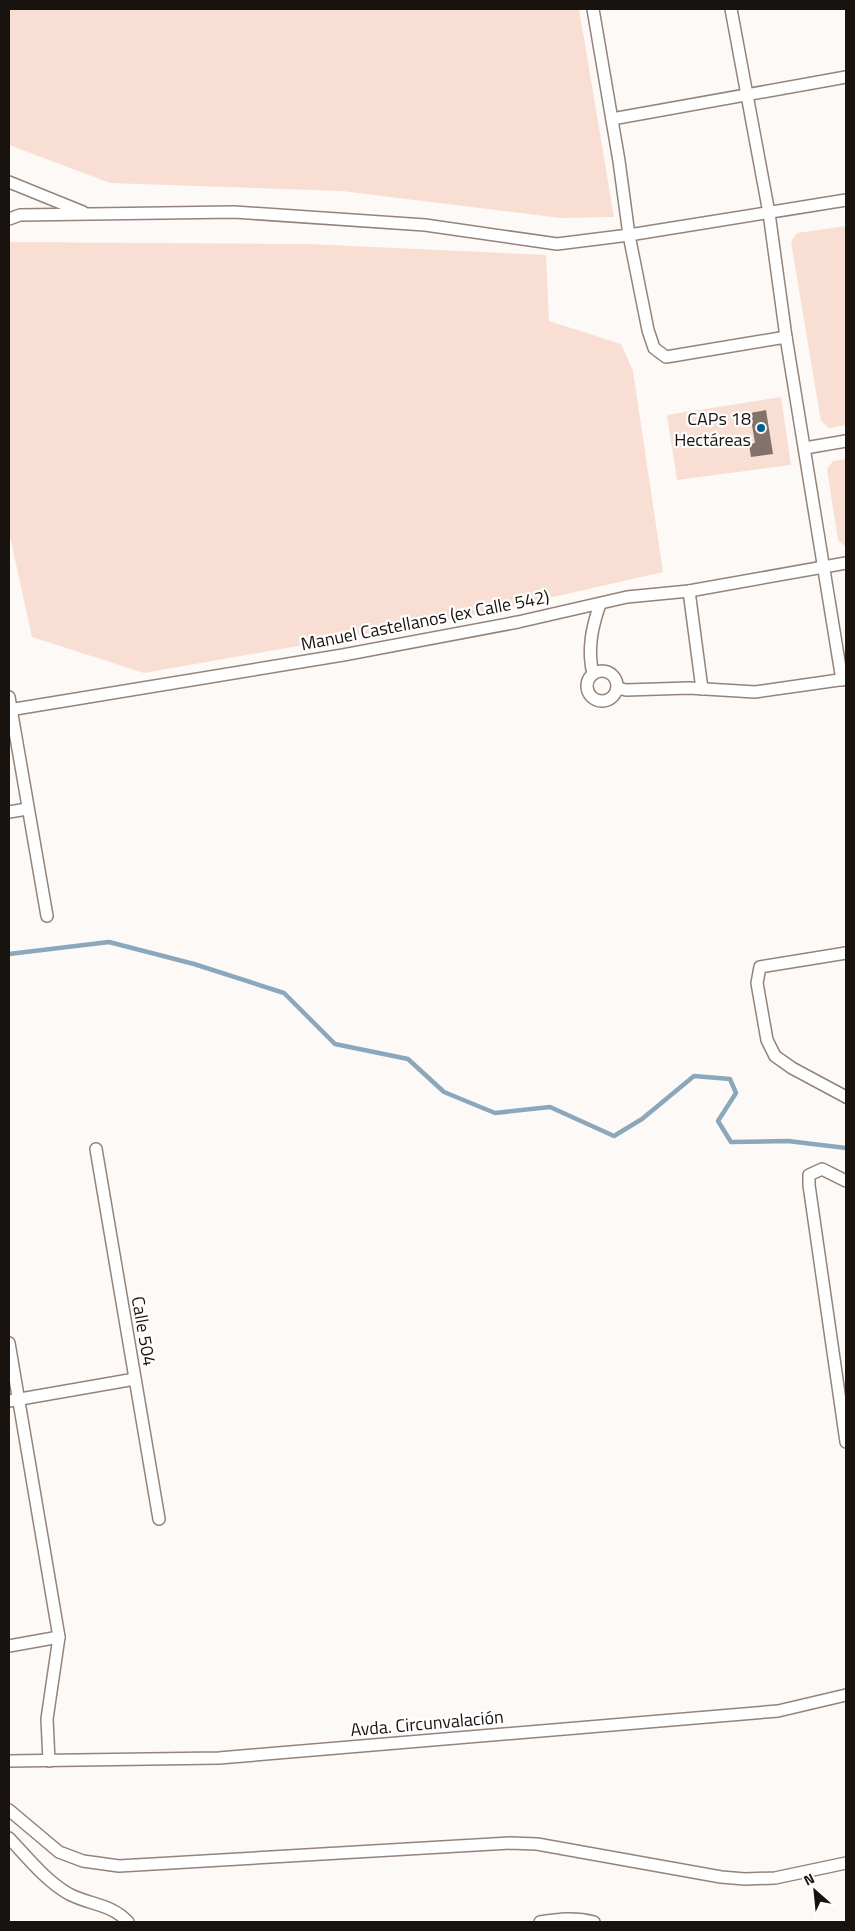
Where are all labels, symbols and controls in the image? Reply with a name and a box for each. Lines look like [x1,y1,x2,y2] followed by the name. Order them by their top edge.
[674,405,751,453] place label: CAPs 18 Hectáreas
[755,422,767,434] marker: CAPs 18 Hectáreas
[298,583,552,657] street label: Manuel Castellanos (ex Calle 542)
[125,1294,163,1368] street label: Calle 504
[349,1703,505,1743] street label: Avda. Circunvalación
[790,1866,840,1916] north arrow
[800,1867,818,1891] text: N

